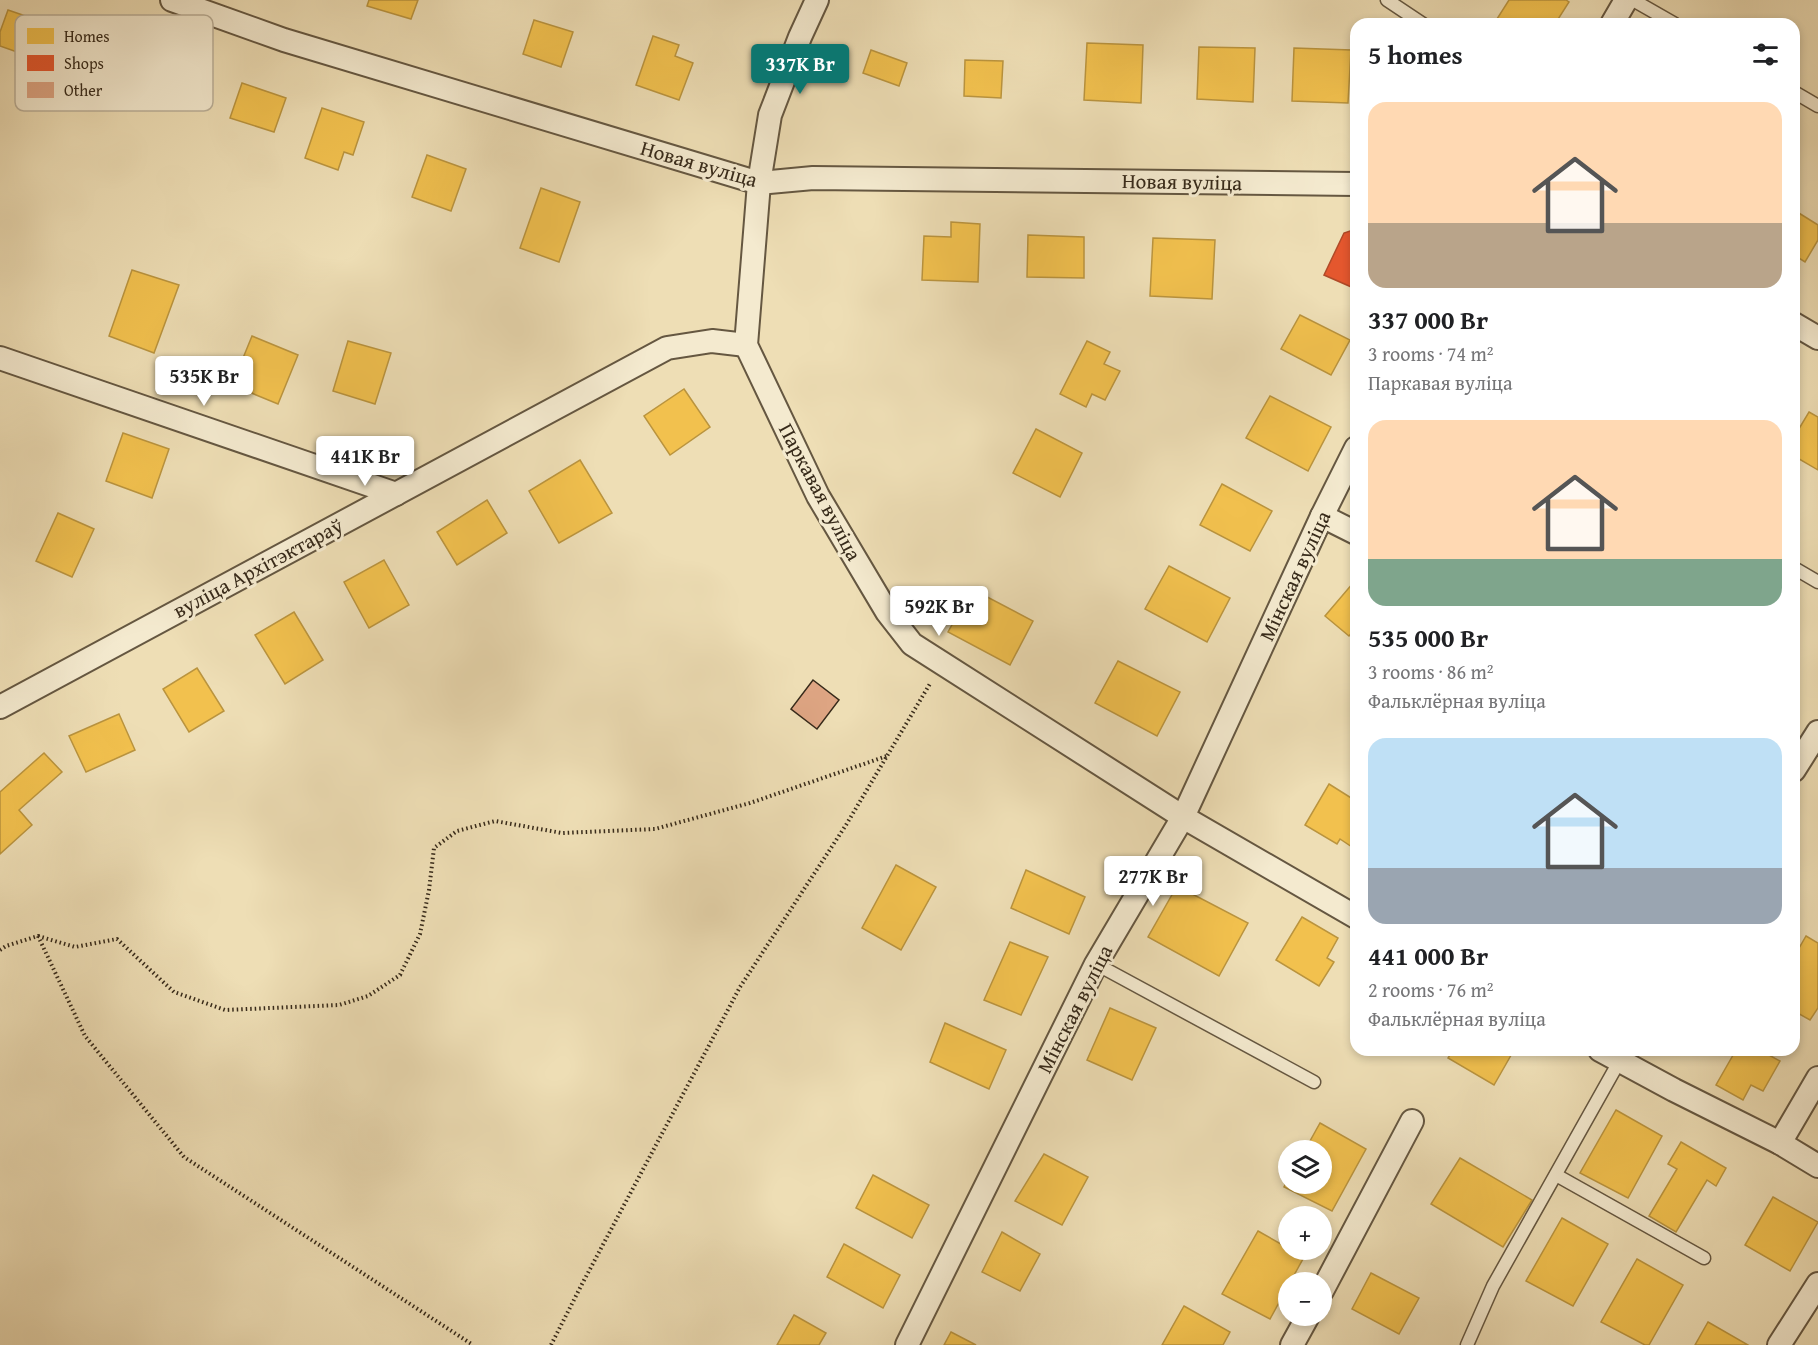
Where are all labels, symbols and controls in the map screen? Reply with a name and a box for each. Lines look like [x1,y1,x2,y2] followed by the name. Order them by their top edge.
[15,15,213,111] legend
[64,24,110,48] text: Homes
[1368,35,1463,74] text: 5 homes
[1749,38,1782,71] icon: filters
[745,44,855,95] pin: 337K Br
[765,49,835,78] text: 337K Br
[64,51,104,75] text: Shops
[64,78,103,102] text: Other
[637,132,761,195] street label: Новая вуліца
[1521,141,1629,249] icon: home
[1121,165,1243,198] street label: Новая вуліца
[1368,300,1488,339] text: 337 000 Br
[1368,339,1494,368] text: 3 rooms · 74 m²
[149,356,259,407] pin: 535K Br
[169,361,239,390] text: 535K Br
[1368,368,1512,397] text: Паркавая вуліца
[771,418,870,566] street label: Паркавая вуліца
[310,436,420,487] pin: 441K Br
[330,441,400,470] text: 441K Br
[1521,459,1629,567] icon: home
[1251,506,1338,646] street label: Мінская вуліца
[167,509,349,626] street label: вуліца Архітэктараў
[884,586,994,637] pin: 592K Br
[904,591,974,620] text: 592K Br
[1368,618,1488,657] text: 535 000 Br
[1368,657,1494,686] text: 3 rooms · 86 m²
[1368,686,1546,715] text: Фальклёрная вуліца
[1521,777,1629,885] icon: home
[1098,856,1208,907] pin: 277K Br
[1118,861,1188,890] text: 277K Br
[1368,936,1488,975] text: 441 000 Br
[1029,939,1120,1078] street label: Мінская вуліца
[1368,975,1494,1004] text: 2 rooms · 76 m²
[1368,1004,1546,1033] text: Фальклёрная вуліца
[1278,1140,1332,1326] map controls
[1278,1140,1332,1194] button: layers
[1278,1206,1332,1260] button: +
[1278,1272,1332,1326] button: −

